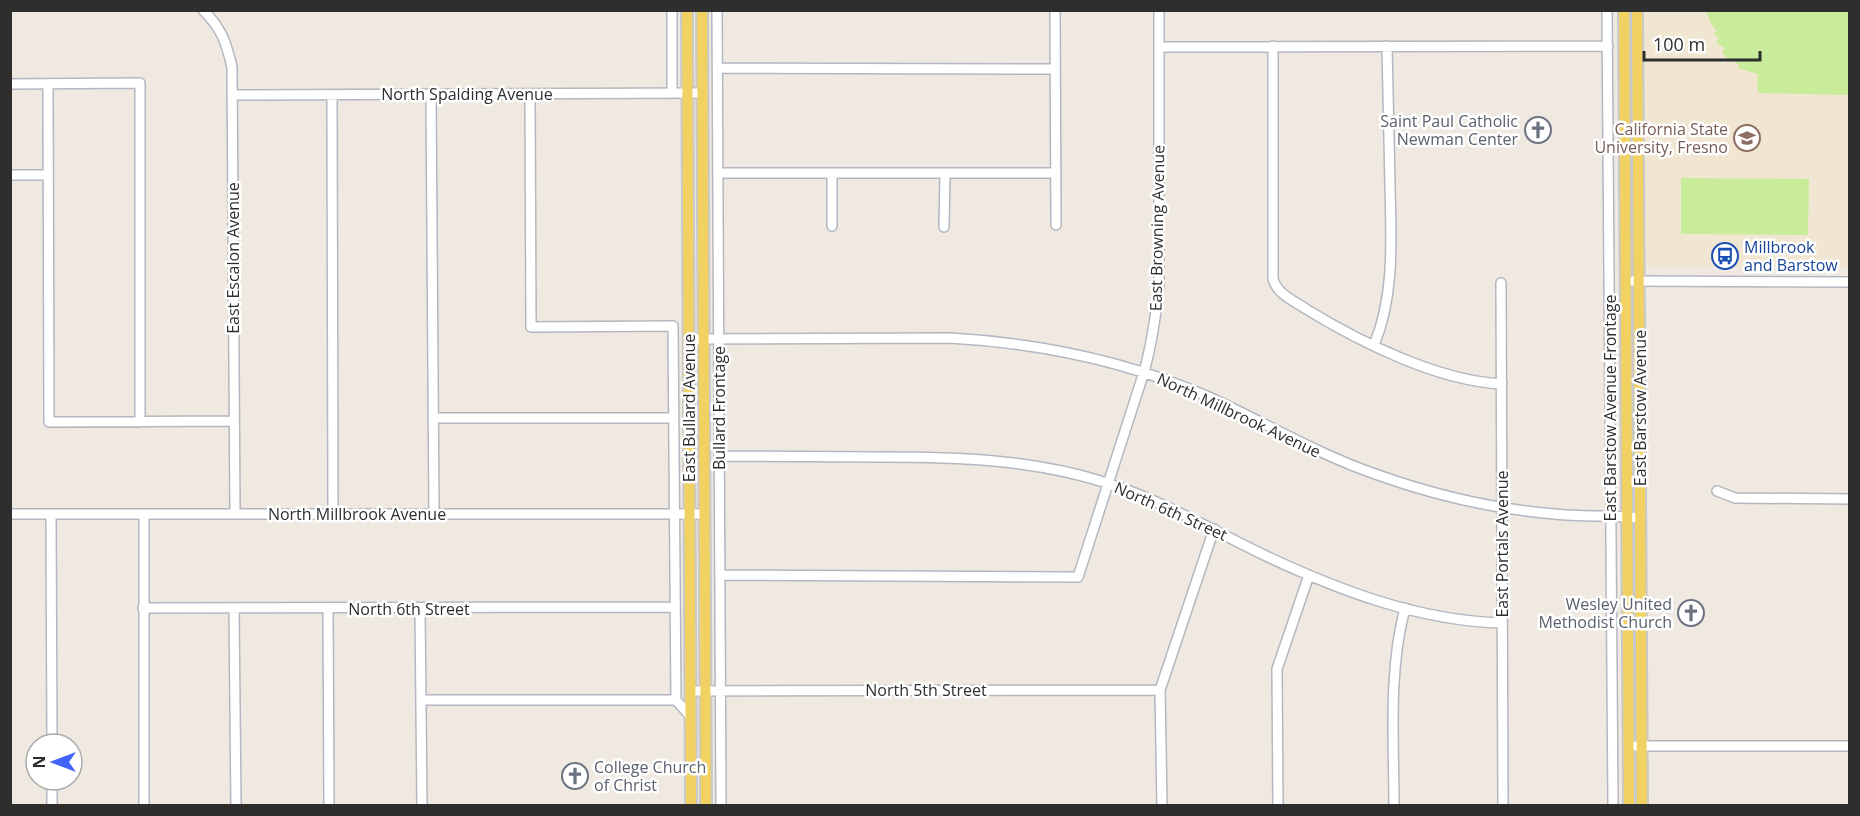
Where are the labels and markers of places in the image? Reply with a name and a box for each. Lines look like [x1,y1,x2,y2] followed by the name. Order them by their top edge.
[1380,110,1518,150] place label: Saint Paul Catholic Newman Center
[1523,115,1553,145] church icon: Saint Paul Catholic Newman Center
[1594,118,1728,158] place label: California State University, Fresno
[1732,123,1762,153] school or university icon: California State University, Fresno
[1744,236,1838,276] place label: Millbrook and Barstow
[1710,241,1740,271] bus stop icon: Millbrook and Barstow
[1538,593,1672,633] place label: Wesley United Methodist Church
[1676,598,1706,628] church icon: Wesley United Methodist Church
[594,756,706,796] place label: College Church of Christ
[560,761,590,791] church icon: College Church of Christ

